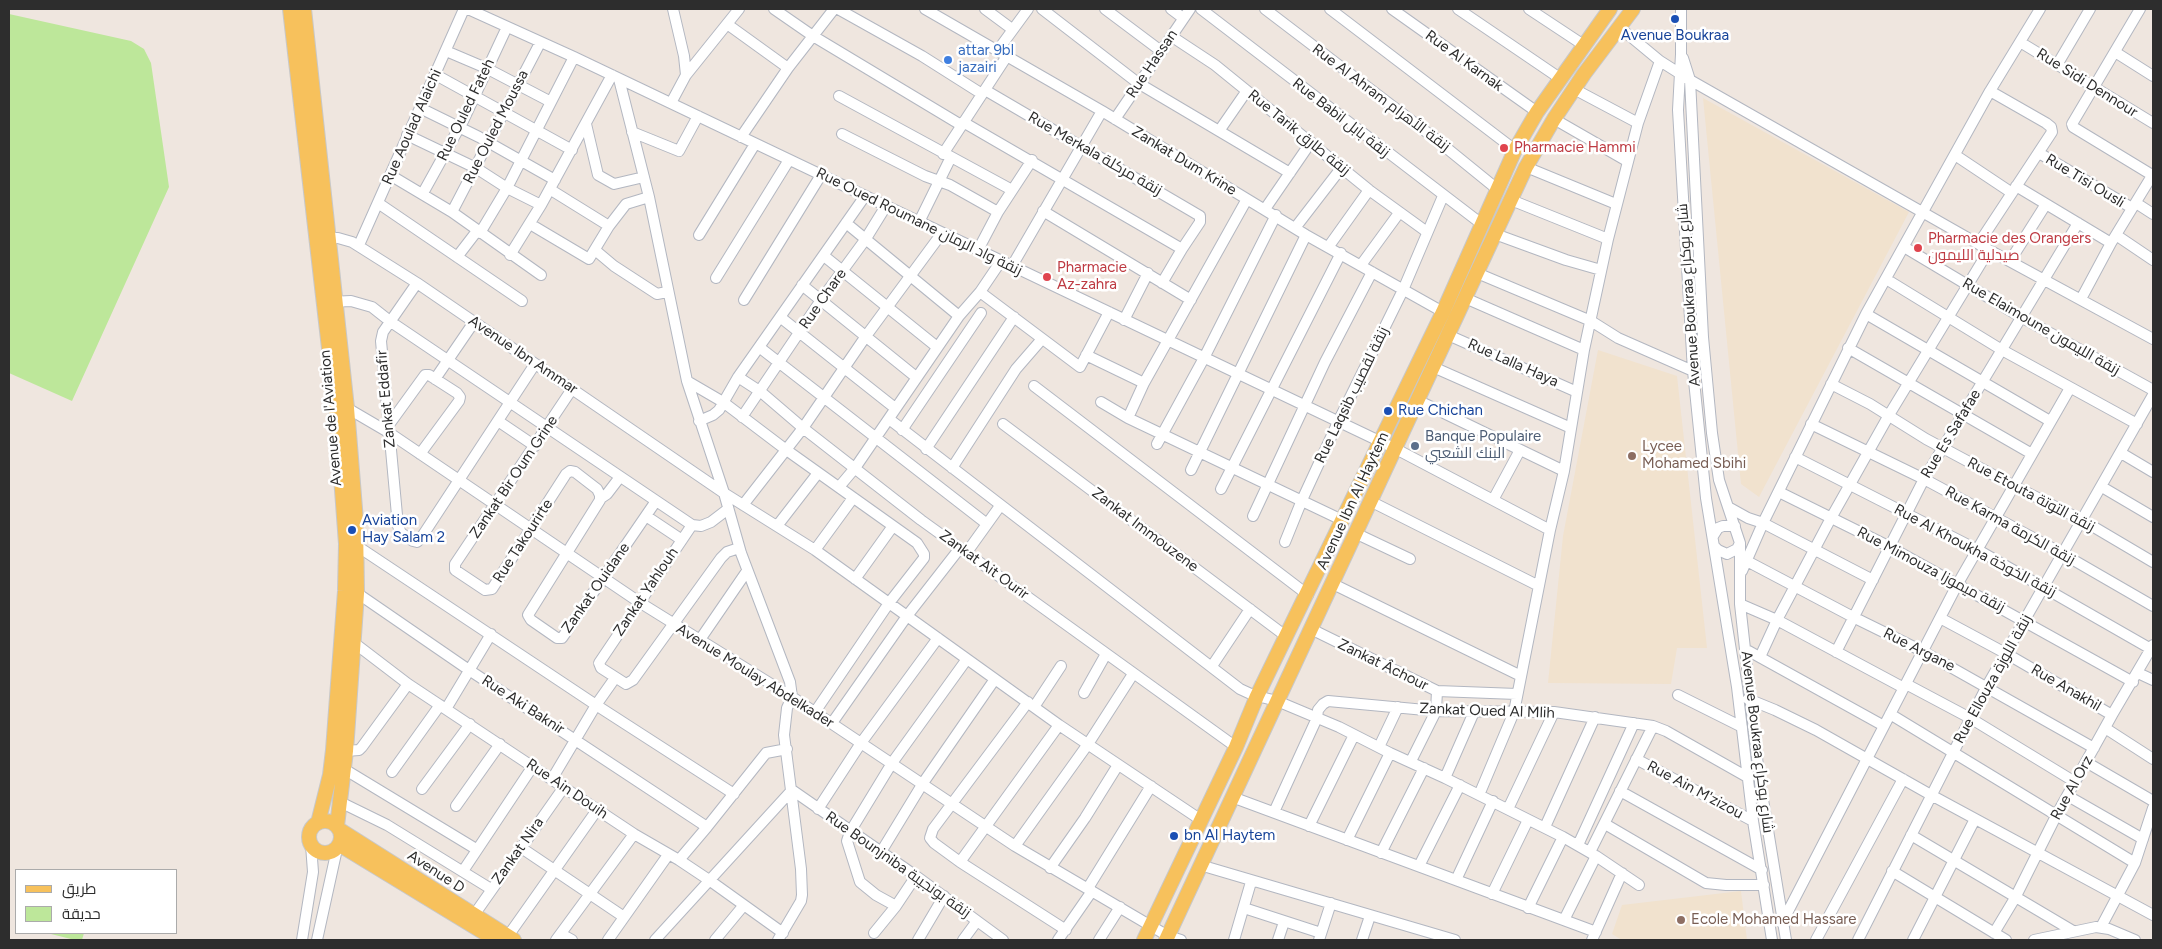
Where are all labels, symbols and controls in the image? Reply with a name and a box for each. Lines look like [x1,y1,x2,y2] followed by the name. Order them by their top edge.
[1669,13,1681,25] marker: Avenue Boukraa
[1123,26,1181,102] street label: Rue Hassan
[1422,27,1506,95] street label: Rue Al Karnak
[1621,27,1729,45] place label: Avenue Boukraa
[1308,40,1454,156] street label: Rue Al Ahram زنقة الأهرام
[958,42,1014,77] place label: attar 9bl jazairi
[2033,45,2141,121] street label: Rue Sidi Dennour
[942,54,954,66] marker: attar 9bl jazairi
[433,56,499,164] street label: Rue Ouled Fateh
[378,66,446,188] street label: Rue Aoulad Alaichi
[460,67,532,187] street label: Rue Ouled Moussa
[1289,74,1393,162] street label: Rue Babil زنقة بابل
[1244,86,1354,180] street label: Rue Tarik زنقة طارق
[1025,108,1165,200] street label: Rue Merkala زنقة مركلة
[1128,123,1240,199] street label: Zankat Dum Krine
[1514,139,1636,157] place label: Pharmacie Hammi
[1498,142,1510,154] marker: Pharmacie Hammi
[2042,150,2128,212] street label: Rue Tisi Ousli
[813,164,1025,280] street label: Rue Oued Roumane زنقة واد الرمان
[1674,203,1704,387] street label: Avenue Boukraa شارع بوكراع
[1928,230,2091,265] place label: Pharmacie des Orangers صيدلية الليمون
[1912,242,1924,254] marker: Pharmacie des Orangers صيدلية الليمون
[1057,259,1127,294] place label: Pharmacie Az-zahra
[796,265,850,333] street label: Rue Chare
[1041,271,1053,283] marker: Pharmacie Az-zahra
[1959,274,2123,380] street label: Rue Elaimoune زنقة الليمون
[465,312,581,398] street label: Avenue Ibn Ammar
[1311,324,1393,466] street label: Rue Laqsib زنقة لقصيب
[1465,335,1561,391] street label: Rue Lalla Haya
[316,349,346,487] street label: Avenue de l'Aviation
[373,349,399,449] street label: Zankat Eddafir
[1917,386,1985,482] street label: Rue Es Safafae
[1398,402,1483,420] place label: Rue Chichan
[1382,405,1394,417] marker: Rue Chichan
[466,412,562,542] street label: Zankat Bir Oum Grine
[1425,428,1541,463] place label: Banque Populaire البنك الشعبي
[1313,429,1393,573] street label: Avenue Ibn Al Haytem
[1642,438,1746,473] place label: Lycee Mohamed Sbihi
[1409,440,1421,452] marker: Banque Populaire البنك الشعبي
[1626,450,1638,462] marker: Lycee Mohamed Sbihi
[1964,454,2098,536] street label: Rue Etouta زنقة التوتة
[1942,483,2078,569] street label: Rue Karma زنقة الكرمة
[1088,484,1202,576] street label: Zankat Immouzene
[489,496,557,586] street label: Rue Takourirte
[1891,501,2059,601] street label: Rue Al Khoukha زنقة الخوخة
[362,512,445,547] place label: Aviation Hay Salam 2
[1854,523,2008,617] street label: Rue Mimouza زنقة ميموزا
[346,524,358,536] marker: Aviation Hay Salam 2
[936,526,1032,604] street label: Zankat Ait Ourir
[558,539,634,637] street label: Zankat Ouidane
[610,544,682,640] street label: Zankat Yahlouh
[1950,611,2036,747] street label: Rue Ellouza زنقة اللوزة
[673,620,837,732] street label: Avenue Moulay Abdelkader
[1880,624,1958,676] street label: Rue Argane
[1335,635,1431,695] street label: Zankat Âchour
[1737,650,1777,834] street label: Avenue Boukraa شارع بوكراع
[2028,661,2104,715] street label: Rue Anakhil
[478,672,568,738] street label: Rue Aki Baknir
[1419,700,1555,722] street label: Zankat Oued Al Mlih
[2047,753,2097,823] street label: Rue Al Orz
[523,755,611,823] street label: Rue Ain Douih
[1644,757,1746,823] street label: Rue Ain M'zizou
[822,808,974,922] street label: Rue Bounjniba زنقة بونجيبة
[488,814,548,888] street label: Zankat Nira
[1184,827,1275,845] place label: bn Al Haytem
[1168,830,1180,842] marker: bn Al Haytem
[404,847,468,897] street label: Avenue D
[15,869,178,934] legend
[62,880,96,898] text: طريق
[62,905,101,923] text: حديقة
[1691,911,1857,929] place label: Ecole Mohamed Hassare
[1675,914,1687,926] marker: Ecole Mohamed Hassare

